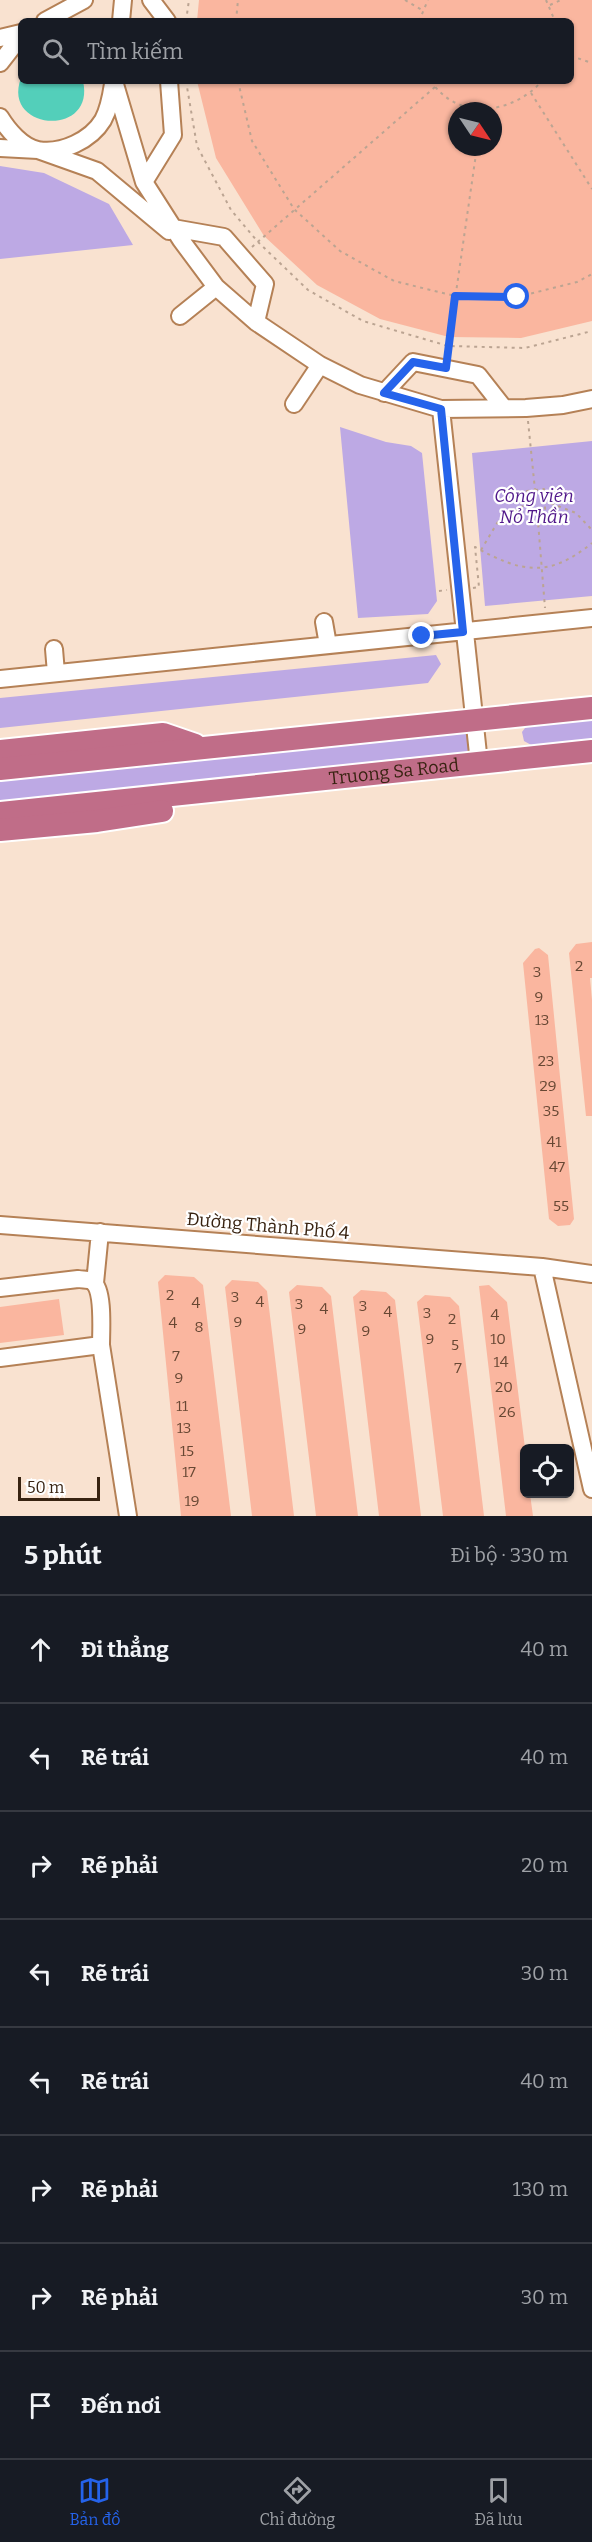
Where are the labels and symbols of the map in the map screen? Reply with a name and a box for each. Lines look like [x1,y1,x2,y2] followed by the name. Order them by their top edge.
[448,102,502,156] north arrow
[503,283,529,309] route start
[494,485,574,528] park label: Công viên Nỏ Thần
[408,622,434,648] route end
[328,754,460,790] street label: Truong Sa Road
[575,957,583,975] house number: 2
[533,963,541,981] house number: 3
[535,988,543,1006] house number: 9
[535,1011,549,1029] house number: 13
[538,1052,554,1070] house number: 23
[540,1077,556,1095] house number: 29
[543,1102,559,1120] house number: 35
[547,1133,561,1151] house number: 41
[549,1158,566,1176] house number: 47
[553,1197,569,1215] house number: 55
[186,1208,351,1244] street label: Đường Thành Phố 4
[166,1286,174,1304] house number: 2
[231,1288,239,1306] house number: 3
[256,1293,265,1311] house number: 4
[192,1294,201,1312] house number: 4
[295,1295,303,1313] house number: 3
[359,1297,367,1315] house number: 3
[320,1300,329,1318] house number: 4
[384,1303,393,1321] house number: 4
[423,1304,431,1322] house number: 3
[491,1306,500,1324] house number: 4
[448,1310,456,1328] house number: 2
[234,1313,242,1331] house number: 9
[169,1314,178,1332] house number: 4
[194,1318,204,1336] house number: 8
[298,1320,306,1338] house number: 9
[362,1322,370,1340] house number: 9
[426,1330,434,1348] house number: 9
[490,1330,506,1348] house number: 10
[451,1336,459,1354] house number: 5
[172,1347,180,1365] house number: 7
[494,1353,509,1371] house number: 14
[454,1359,462,1377] house number: 7
[175,1369,183,1387] house number: 9
[495,1378,513,1396] house number: 20
[176,1397,188,1415] house number: 11
[499,1403,516,1421] house number: 26
[177,1419,191,1437] house number: 13
[180,1442,194,1460] house number: 15
[182,1463,196,1481] house number: 17
[18,1474,100,1502] scale bar
[185,1492,199,1510] house number: 19

